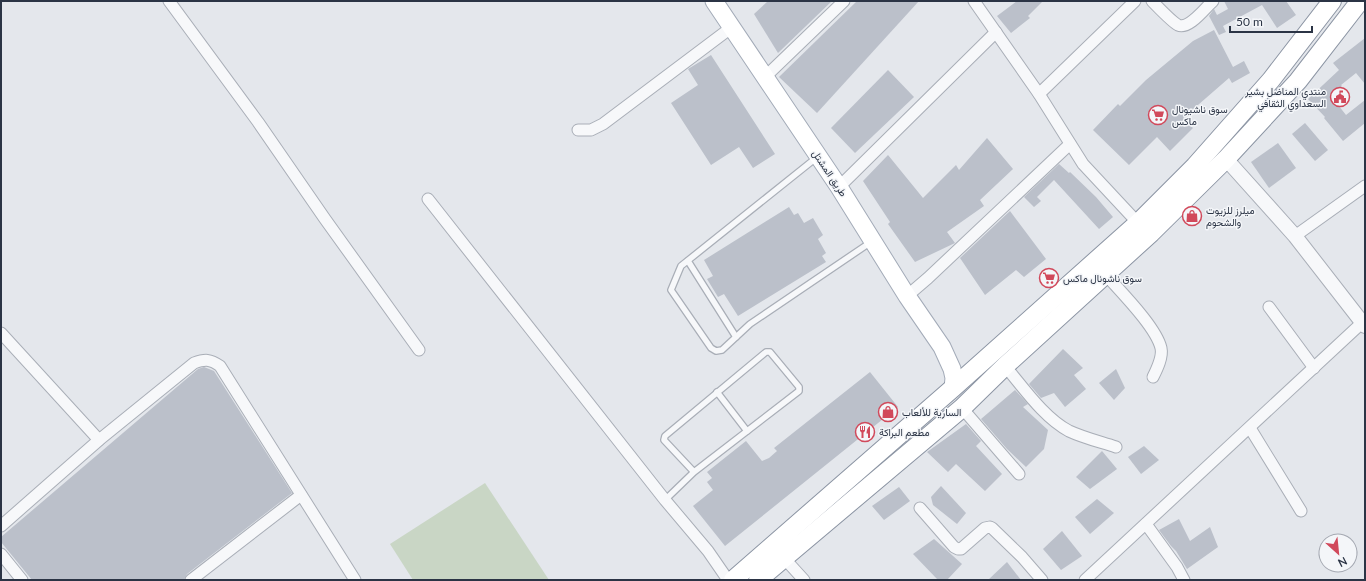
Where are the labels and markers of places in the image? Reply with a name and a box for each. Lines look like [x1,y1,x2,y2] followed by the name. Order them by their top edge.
[1244,85,1326,112] place label: منتدي المناضل بشير السعداوي الثقافي
[1329,86,1351,108] public building icon: منتدي المناضل بشير السعداوي الثقافي
[1172,103,1228,128] place label: سوق ناشيونال ماكس
[1147,104,1169,126] supermarket icon: سوق ناشيونال ماكس
[1206,204,1255,229] place label: ميلرز للزيوت والشحوم
[1181,205,1203,227] shop icon: ميلرز للزيوت والشحوم
[1038,267,1060,289] supermarket icon: سوق ناشونال ماكس
[1063,272,1142,285] place label: سوق ناشونال ماكس
[877,401,899,423] shop icon: السارية للألعاب
[902,406,961,419] place label: السارية للألعاب
[854,421,876,443] restaurant icon: مطعم البراكة
[879,426,930,439] place label: مطعم البراكة

